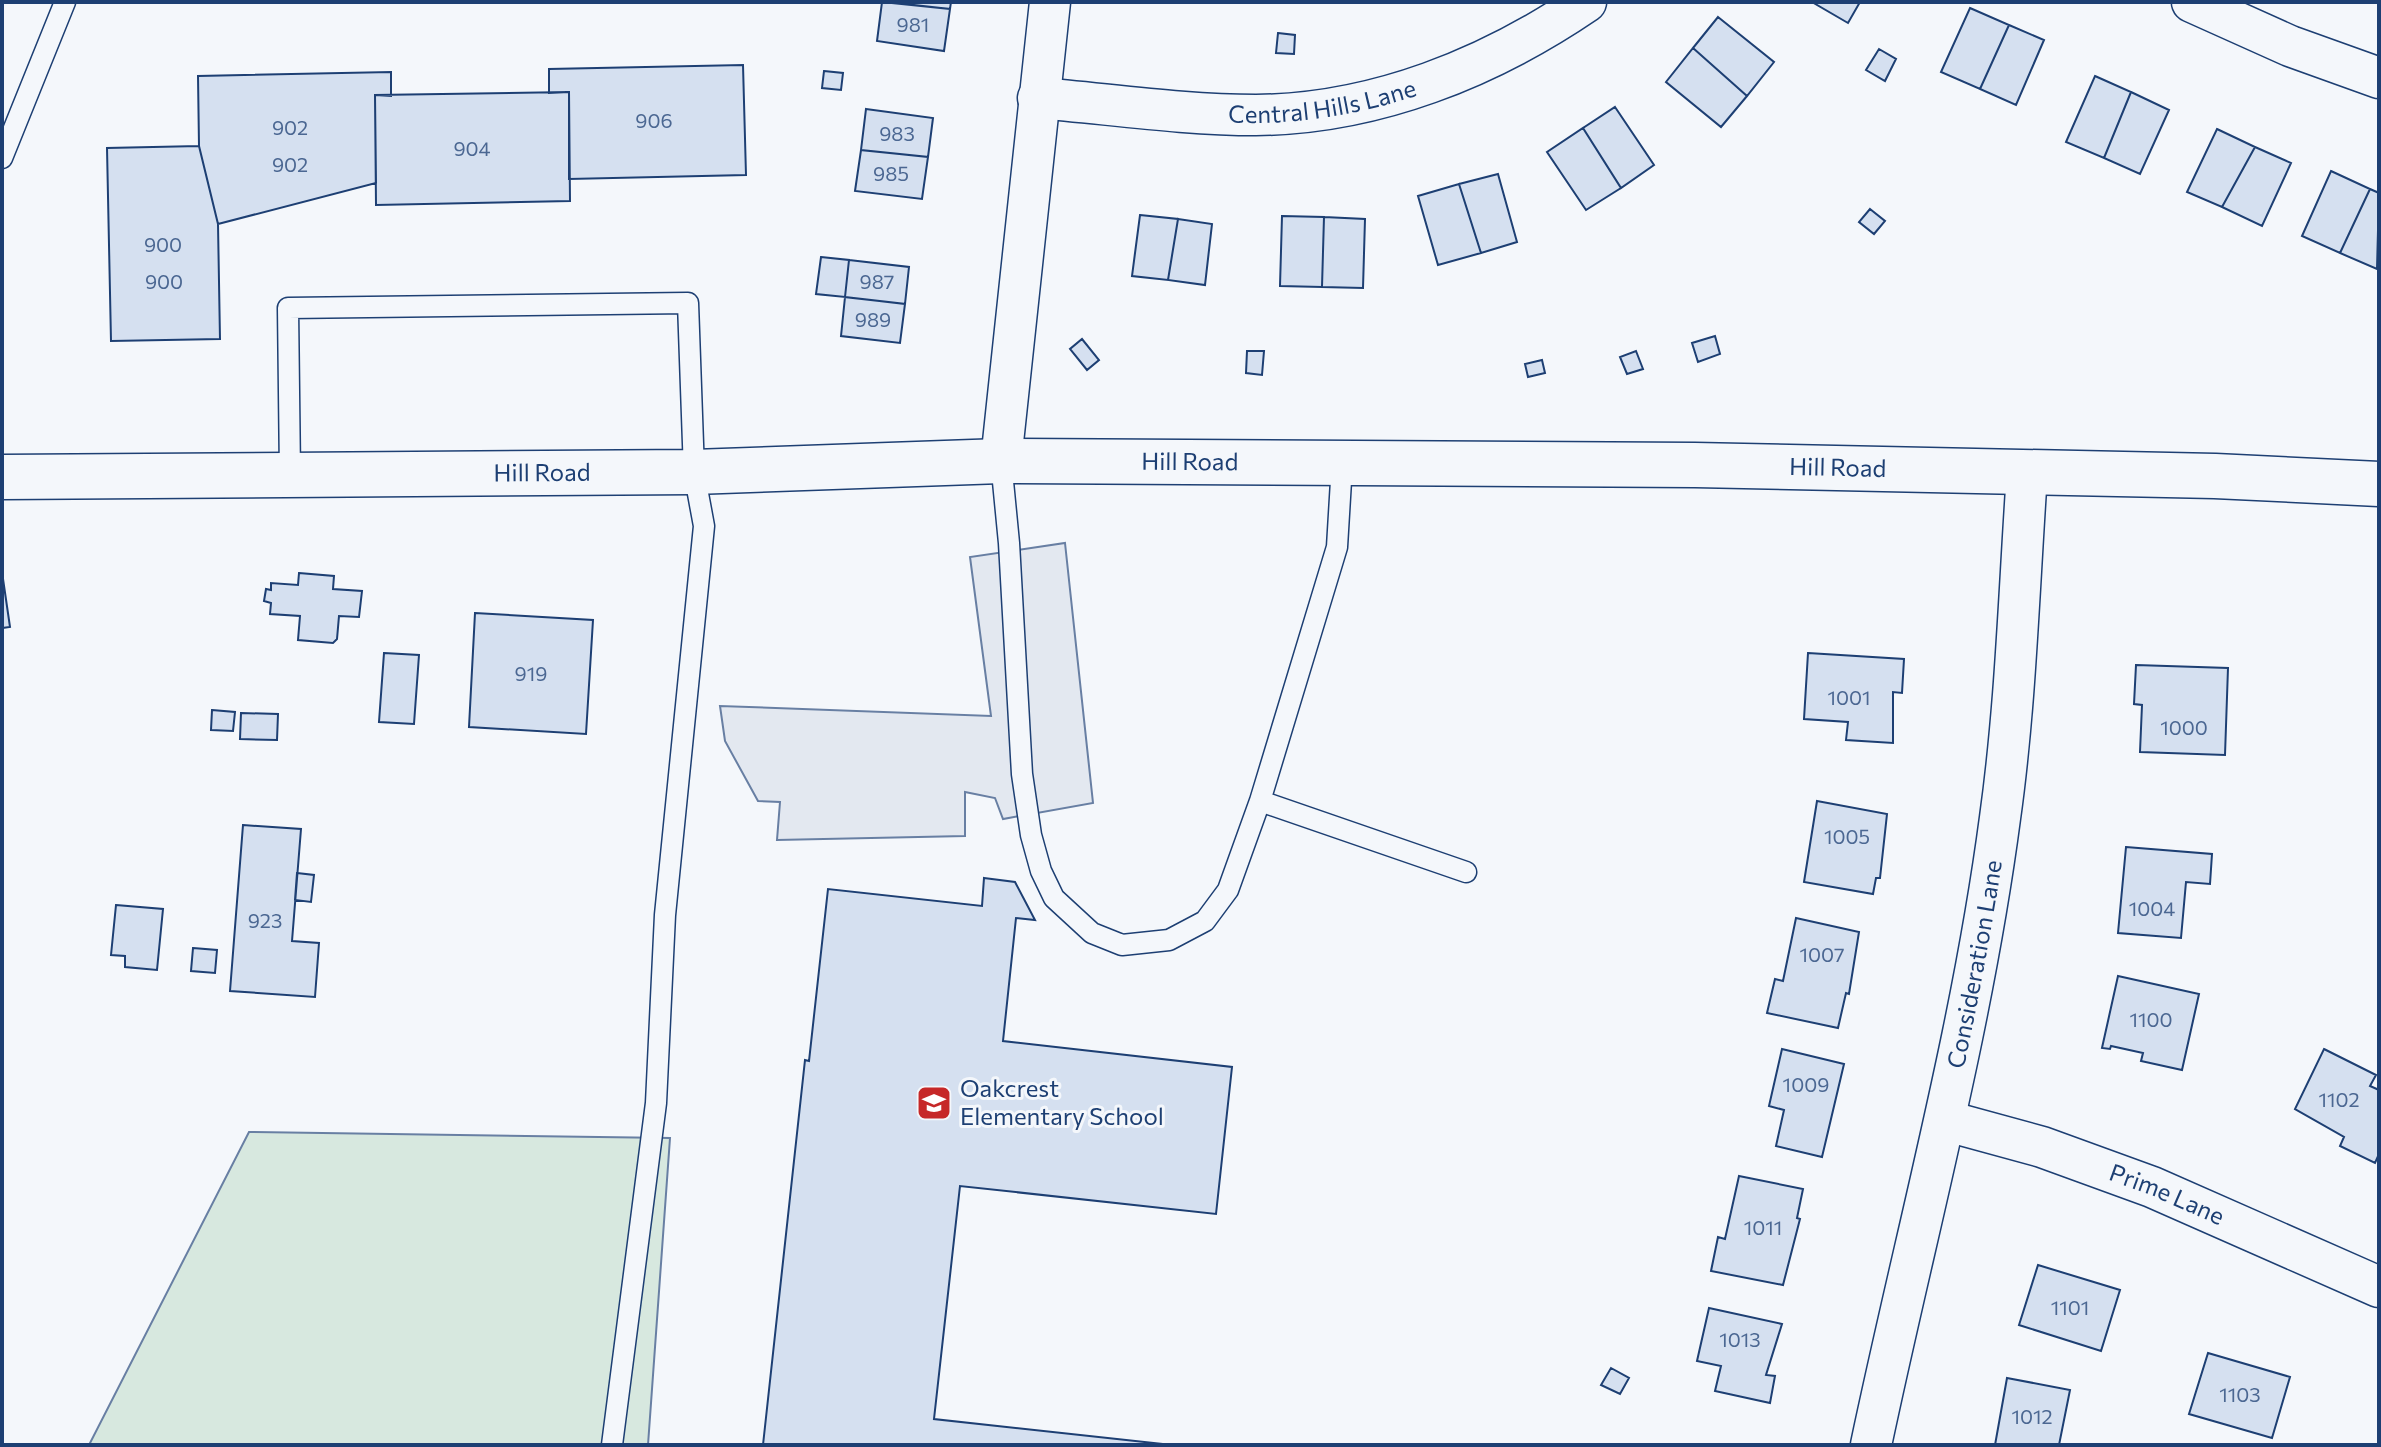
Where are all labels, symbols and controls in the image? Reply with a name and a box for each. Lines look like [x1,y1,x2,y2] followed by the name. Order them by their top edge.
[897,12,929,36] house number: 981
[1228,72,1419,128] street label: Central Hills Lane
[635,108,673,132] house number: 906
[272,115,308,139] house number: 902
[879,121,915,145] house number: 983
[453,136,491,160] house number: 904
[272,152,308,176] house number: 902
[873,161,909,185] house number: 985
[144,232,182,256] house number: 900
[145,269,183,293] house number: 900
[860,269,894,293] house number: 987
[855,307,891,331] house number: 989
[1141,446,1238,475] street label: Hill Road
[1789,451,1887,482] street label: Hill Road
[493,457,591,486] street label: Hill Road
[515,661,547,685] house number: 919
[1827,685,1871,709] house number: 1001
[2160,715,2208,739] house number: 1000
[1824,824,1870,848] house number: 1005
[1940,858,2007,1071] street label: Consideration Lane
[2129,896,2175,920] house number: 1004
[248,908,282,932] house number: 923
[1799,942,1845,966] house number: 1007
[2129,1007,2173,1031] house number: 1100
[1783,1072,1829,1096] house number: 1009
[960,1073,1164,1130] place label: Oakcrest Elementary School
[915,1084,953,1122] school or university icon: Oakcrest Elementary School
[2318,1087,2360,1111] house number: 1102
[2106,1157,2229,1230] street label: Prime Lane
[1744,1215,1782,1239] house number: 1011
[2051,1295,2089,1319] house number: 1101
[1719,1327,1761,1351] house number: 1013
[2219,1382,2261,1406] house number: 1103
[2011,1404,2053,1428] house number: 1012

